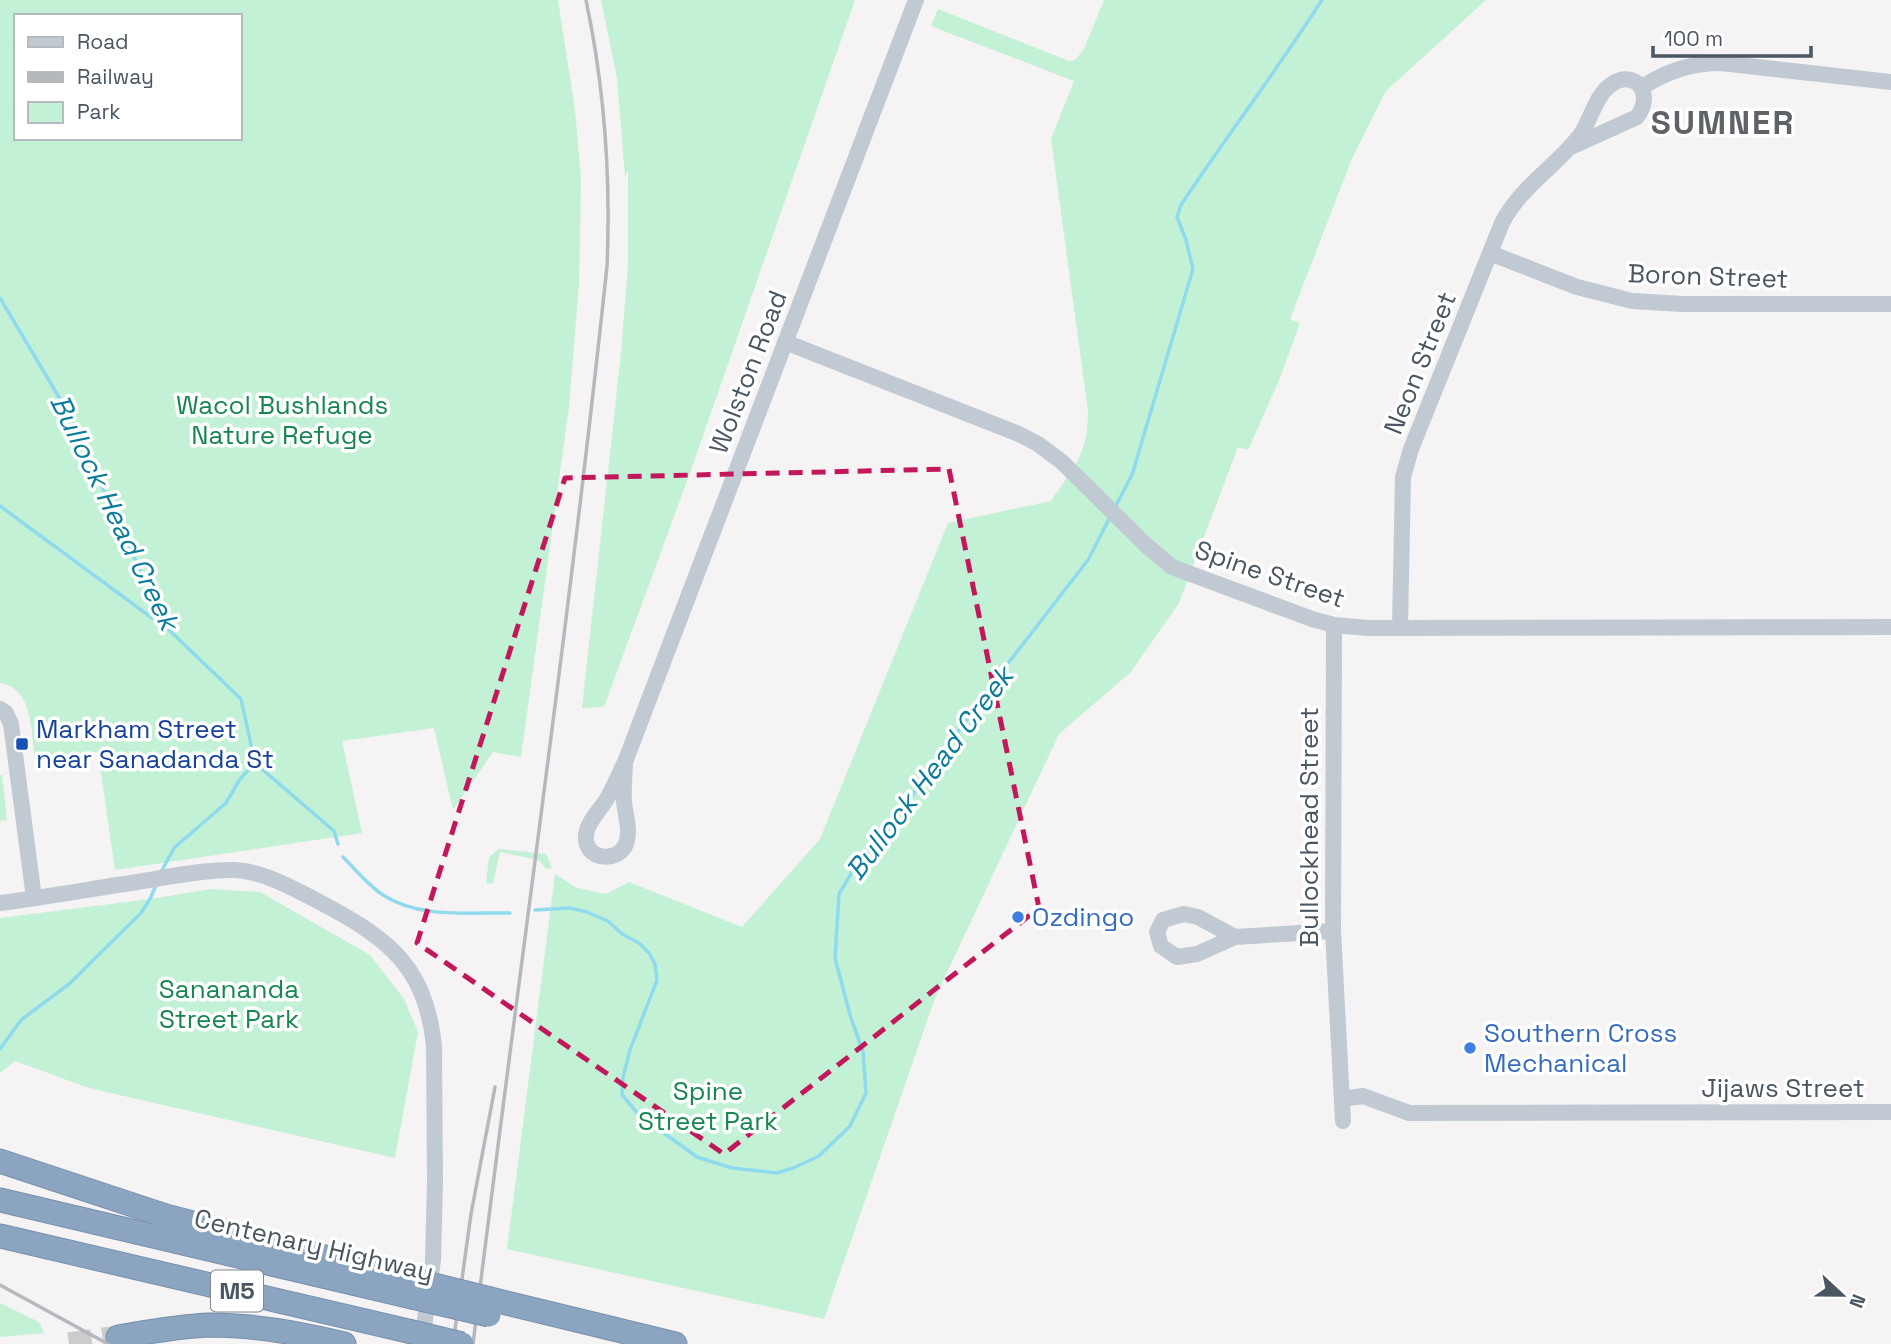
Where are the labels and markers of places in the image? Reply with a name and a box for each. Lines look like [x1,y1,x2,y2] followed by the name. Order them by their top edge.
[36,712,274,776] place label: Markham Street near Sanadanda St
[14,736,30,752] marker: Markham Street near Sanadanda St
[1032,900,1134,934] place label: Ozdingo
[1010,909,1026,925] marker: Ozdingo
[1484,1016,1677,1080] place label: Southern Cross Mechanical
[1462,1040,1478,1056] marker: Southern Cross Mechanical

